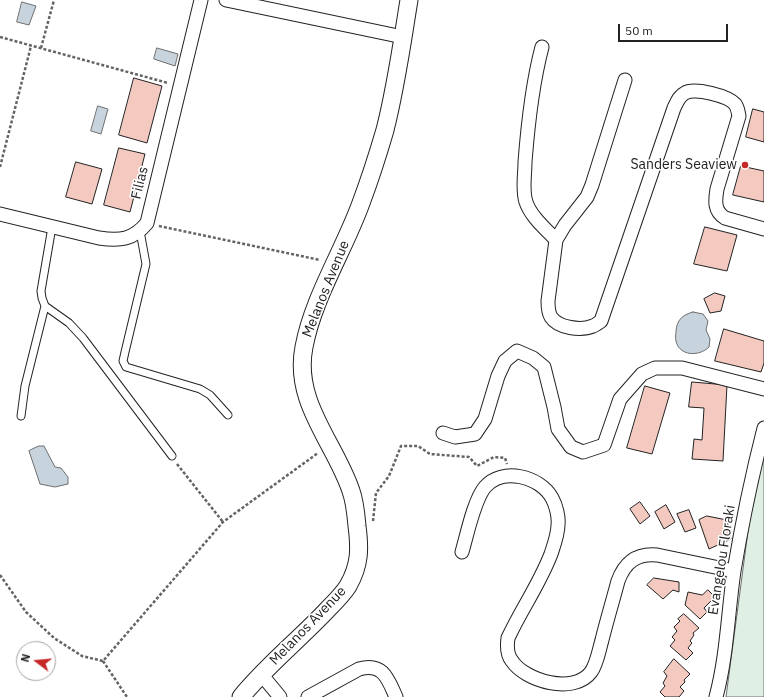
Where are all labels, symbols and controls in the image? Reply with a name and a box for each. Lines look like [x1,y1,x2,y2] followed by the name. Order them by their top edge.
[620,16,730,42] scale bar
[625,23,653,38] text: 50 m
[630,157,737,173] place label: Sanders Seaview
[740,160,750,170] marker: Sanders Seaview
[128,165,152,201] street label: Filias
[299,238,353,340] street label: Melanos Avenue
[705,504,739,616] street label: Evangelou Floraki
[266,583,350,669] street label: Melanos Avenue
[16,641,56,681] north arrow
[18,652,33,664] text: N

